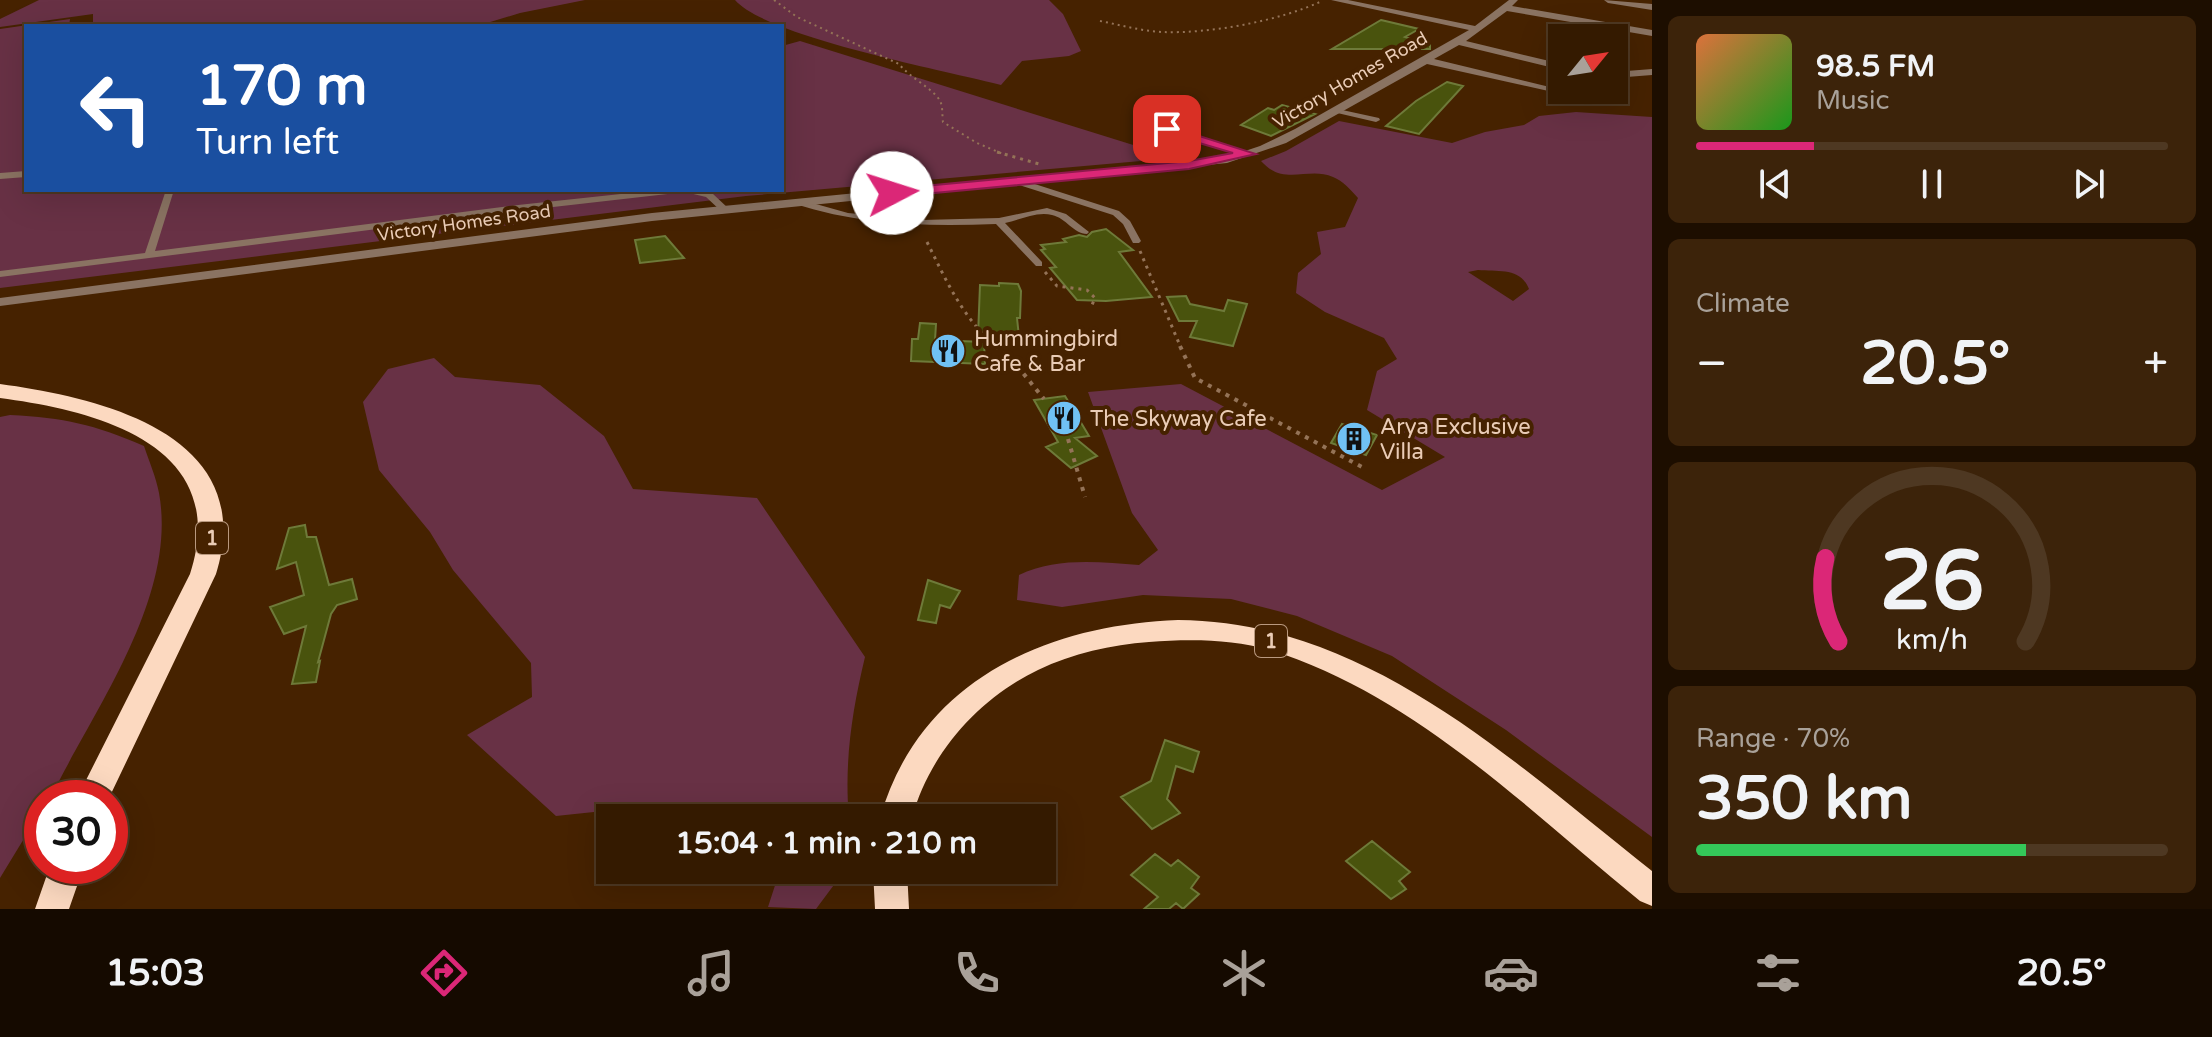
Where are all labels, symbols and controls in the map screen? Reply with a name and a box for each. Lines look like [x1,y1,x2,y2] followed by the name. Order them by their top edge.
[1548,24,1628,104] north arrow
[1548,24,1628,104] map controls
[1269,27,1431,133] street label: Victory Homes Road
[1816,48,1935,85] text: 98.5 FM
[196,53,367,120] text: 170 m
[64,56,168,160] icon: left
[1816,85,1889,116] text: Music
[1133,95,1201,163] pin
[1145,107,1189,151] icon: arrive
[196,121,339,164] text: Turn left
[850,151,934,235] position arrow
[1753,162,1797,206] icon: previous
[1910,162,1954,206] icon: pause
[2067,162,2111,206] icon: next
[376,200,552,246] street label: Victory Homes Road
[1696,288,1790,319] text: Climate
[974,326,1118,377] place label: Hummingbird Cafe & Bar
[1860,328,2010,400] text: 20.5°
[929,332,967,370] restaurant icon: Hummingbird Cafe & Bar
[1696,338,1727,391] text: −
[2143,338,2168,391] text: +
[1045,399,1083,437] restaurant icon: The Skyway Cafe
[1090,406,1267,432] place label: The Skyway Cafe
[1380,414,1531,465] place label: Arya Exclusive Villa
[1335,420,1373,458] building icon: Arya Exclusive Villa
[196,522,228,554] road number: 1
[1880,532,1984,632] text: 26
[1896,623,1968,657] text: km/h
[1255,625,1287,657] road number: 1
[1696,723,1850,754] text: Range · 70%
[1696,763,1912,835] text: 350 km
[24,780,128,884] speed limit sign: 30
[675,825,977,862] text: 15:04 · 1 min · 210 m
[416,945,472,1001] icon: directions
[683,945,739,1001] icon: music
[949,945,1005,1001] icon: phone
[1216,945,1272,1001] icon: climate
[1483,945,1539,1001] icon: car
[1750,945,1806,1001] icon: filters
[105,952,205,995] text: 15:03
[2017,952,2107,995] text: 20.5°

